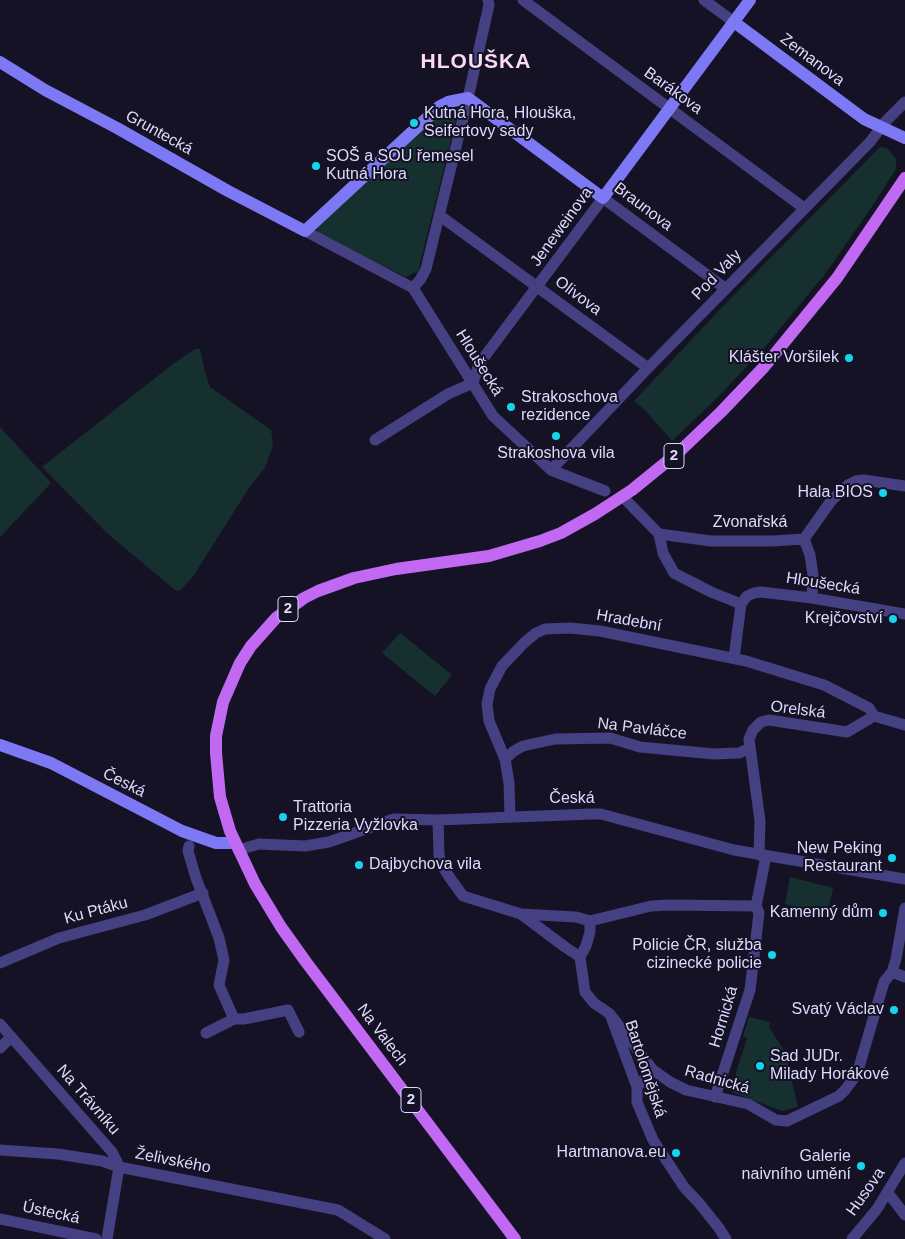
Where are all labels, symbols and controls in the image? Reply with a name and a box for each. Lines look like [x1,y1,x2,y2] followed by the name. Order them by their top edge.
[776,30,848,90] street label: Zemanova
[420,49,532,75] district label: HLOUŠKA
[640,63,706,119] street label: Barákova
[424,104,576,142] place label: Kutná Hora, Hlouška, Seifertovy sady
[122,107,196,159] street label: Gruntecká
[408,117,420,129] marker: Kutná Hora, Hlouška, Seifertovy sady
[326,147,474,185] place label: SOŠ a SOU řemesel Kutná Hora
[310,160,322,172] marker: SOŠ a SOU řemesel Kutná Hora
[610,179,676,235] street label: Braunova
[527,184,597,270] street label: Jeneweinova
[688,246,746,304] street label: Pod Valy
[551,272,605,320] street label: Olivova
[451,326,507,400] street label: Hloušecká
[729,348,839,368] place label: Klášter Voršilek
[843,352,855,364] marker: Klášter Voršilek
[521,388,618,426] place label: Strakoschova rezidence
[505,401,517,413] marker: Strakoschova rezidence
[550,430,562,442] marker: Strakoshova vila
[497,444,615,464] place label: Strakoshova vila
[664,444,684,468] road number: 2
[797,483,873,503] place label: Hala BIOS
[877,487,889,499] marker: Hala BIOS
[713,513,787,533] street label: Zvonařská
[785,569,861,599] street label: Hloušecká
[278,596,298,622] road number: 2
[595,606,663,636] street label: Hradební
[805,609,883,629] place label: Krejčovství
[887,613,899,625] marker: Krejčovství
[769,697,827,723] street label: Orelská
[596,714,688,744] street label: Na Pavláčce
[99,764,149,802] street label: Česká
[549,789,595,809] street label: Česká
[293,798,418,836] place label: Trattoria Pizzeria Vyžlovka
[277,811,289,823] marker: Trattoria Pizzeria Vyžlovka
[797,839,882,877] place label: New Peking Restaurant
[886,852,898,864] marker: New Peking Restaurant
[369,855,481,875] place label: Dajbychova vila
[353,859,365,871] marker: Dajbychova vila
[62,893,130,929] street label: Ku Ptáku
[770,903,873,923] place label: Kamenný dům
[877,907,889,919] marker: Kamenný dům
[632,936,762,974] place label: Policie ČR, služba cizinecké policie
[766,949,778,961] marker: Policie ČR, služba cizinecké policie
[706,984,742,1050] street label: Hornická
[352,1000,412,1070] street label: Na Valech
[792,1000,884,1020] place label: Svatý Václav
[888,1004,900,1016] marker: Svatý Václav
[620,1018,670,1120] street label: Bartolomějská
[770,1047,889,1085] place label: Sad JUDr. Milady Horákové
[754,1060,766,1072] marker: Sad JUDr. Milady Horákové
[52,1061,124,1139] street label: Na Trávníku
[682,1062,752,1098] street label: Radnická
[401,1088,421,1112] road number: 2
[557,1143,666,1163] place label: Hartmanova.eu
[134,1144,212,1178] street label: Želivského
[670,1147,682,1159] marker: Hartmanova.eu
[742,1147,851,1185] place label: Galerie naivního umění
[855,1160,867,1172] marker: Galerie naivního umění
[843,1164,889,1220] street label: Husova
[21,1198,81,1228] street label: Ústecká

